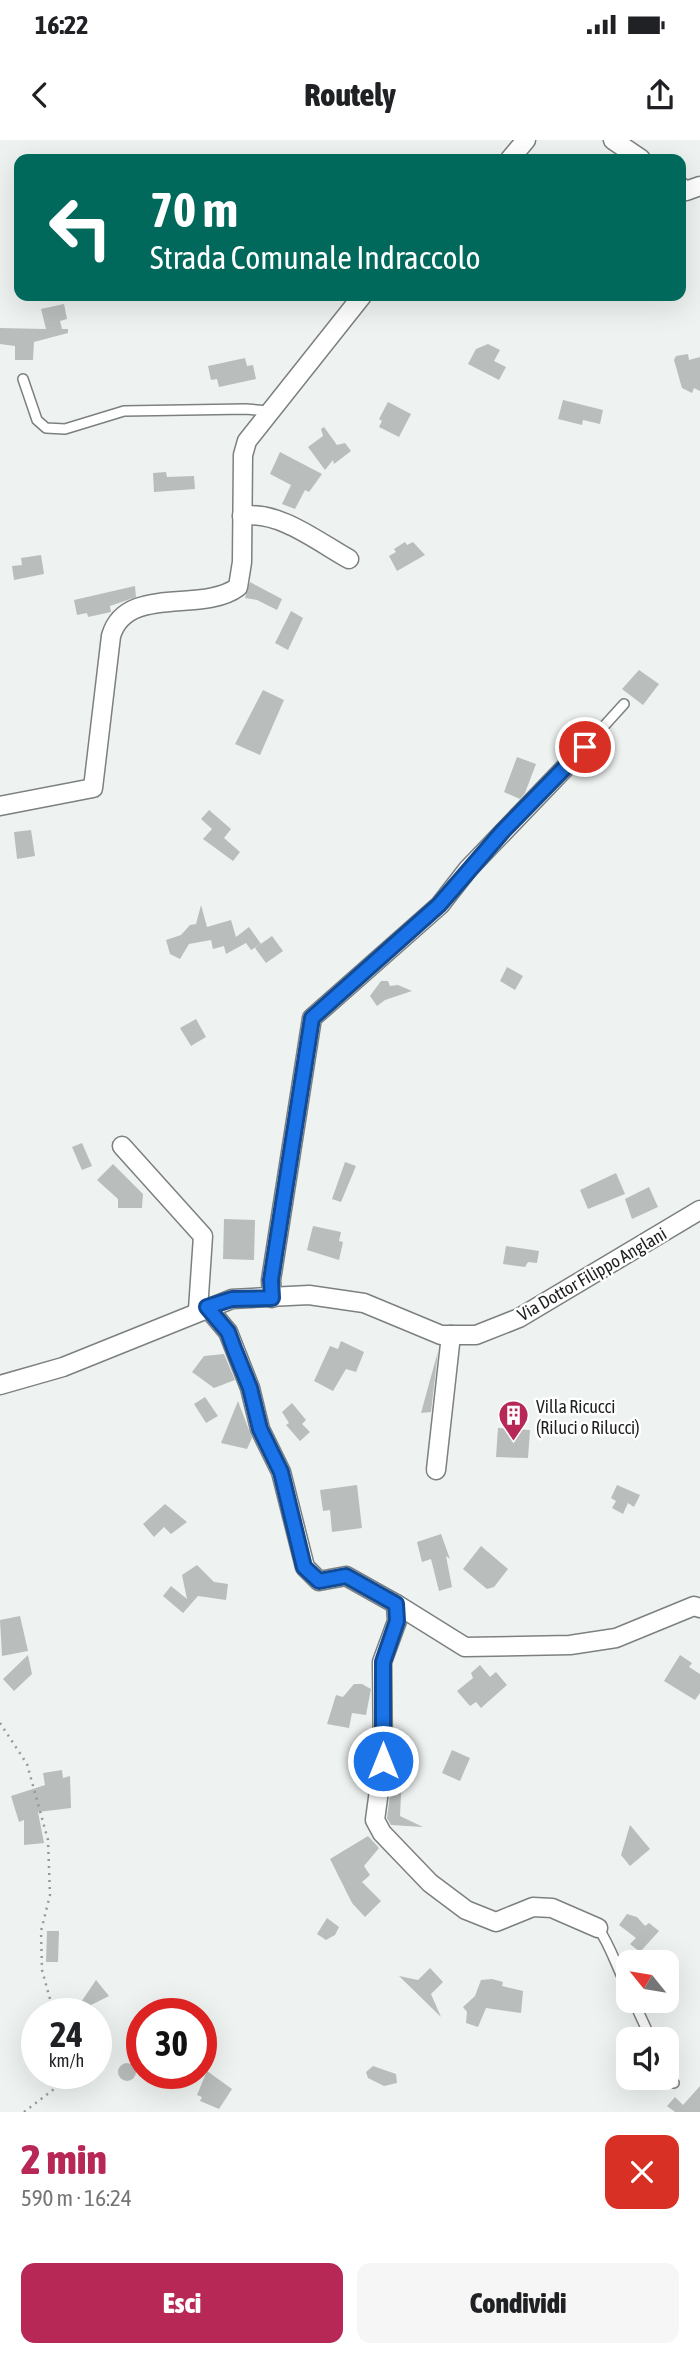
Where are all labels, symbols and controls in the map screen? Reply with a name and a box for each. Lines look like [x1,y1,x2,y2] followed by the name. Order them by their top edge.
[35,10,89,40] text: 16:22
[21,76,59,114] icon: back
[304,76,396,113] text: Routely
[641,76,679,114] icon: share
[150,181,238,237] text: 70 m
[35,182,126,273] icon: left
[150,239,481,276] text: Strada Comunale Indraccolo
[555,717,615,777] pin
[566,728,604,766] icon: arrive
[514,1223,670,1325] street label: Via Dottor Filippo Anglani
[536,1396,640,1438] place label: Villa Ricucci (Riluci o Rilucci)
[496,1399,530,1443] building icon: Villa Ricucci (Riluci o Rilucci)
[346,1724,420,1798] position arrow
[616,1950,679,2012] north arrow
[616,1950,679,2090] map controls
[126,1998,217,2089] speed limit sign: 30
[50,2014,83,2054] text: 24
[616,2027,679,2090] button: sound
[49,2050,84,2071] text: km/h
[21,2135,107,2183] text: 2 min
[605,2135,679,2209] button: close
[21,2185,132,2211] text: 590 m · 16:24
[21,2263,343,2343] button: Esci
[357,2263,679,2343] button: Condividi

